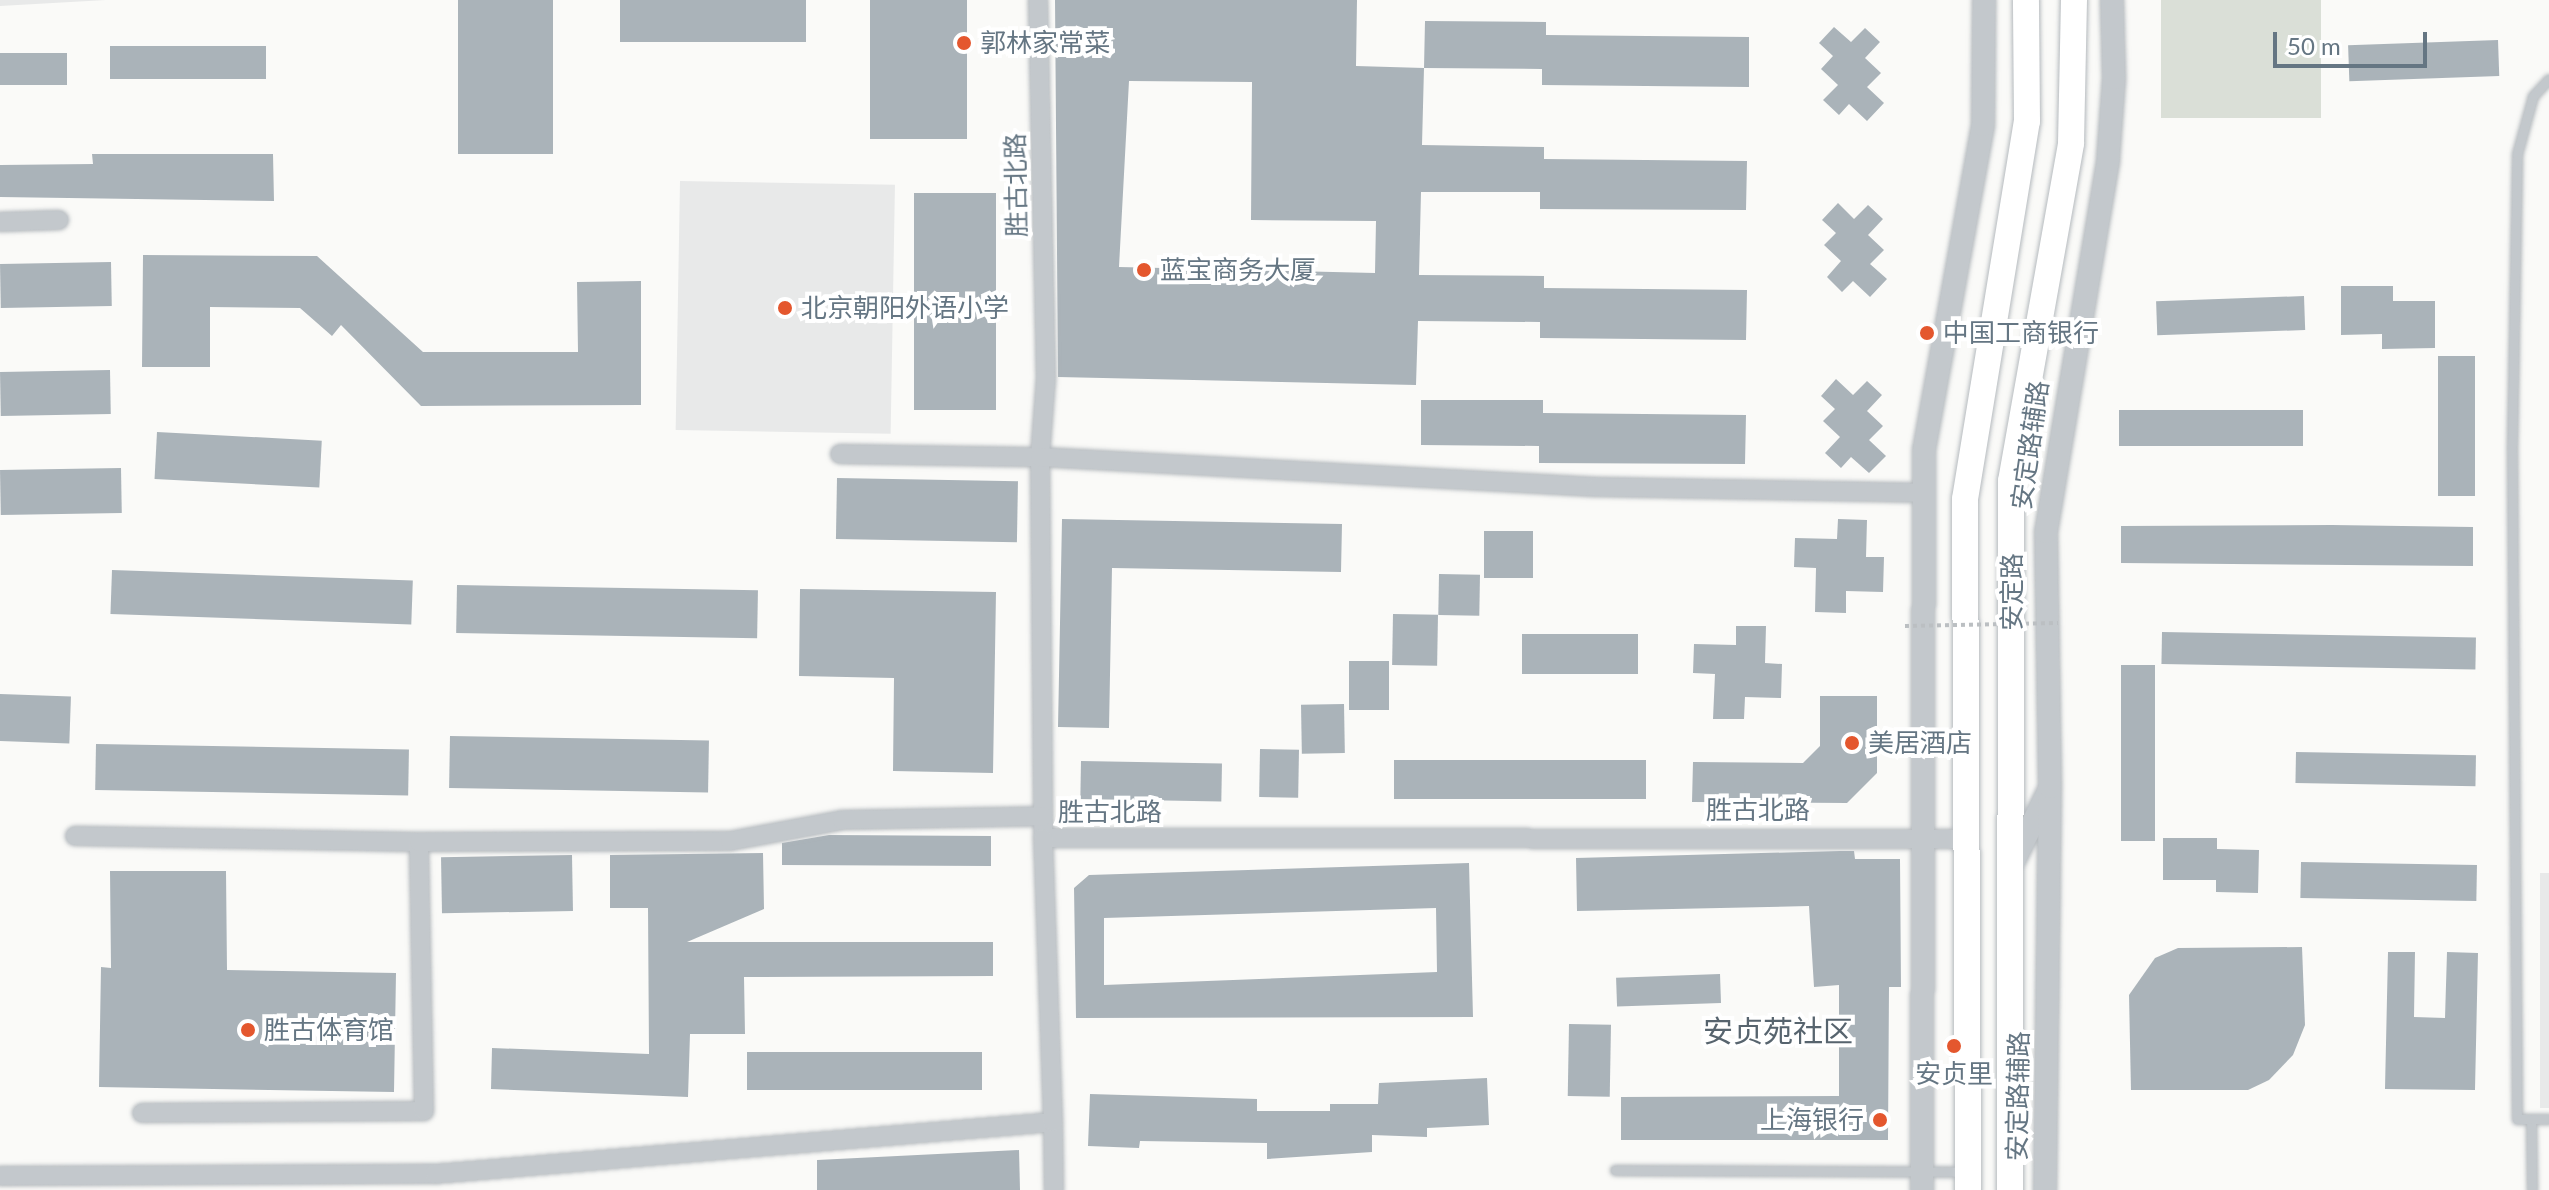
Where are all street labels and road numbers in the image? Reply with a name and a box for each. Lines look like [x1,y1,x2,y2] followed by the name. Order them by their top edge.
[999,133,1033,237] street label: 胜古北路
[2006,378,2054,512] street label: 安定路辅路
[1996,553,2028,631] street label: 安定路
[1706,794,1810,826] street label: 胜古北路
[1058,796,1162,828] street label: 胜古北路
[2001,1031,2035,1161] street label: 安定路辅路

